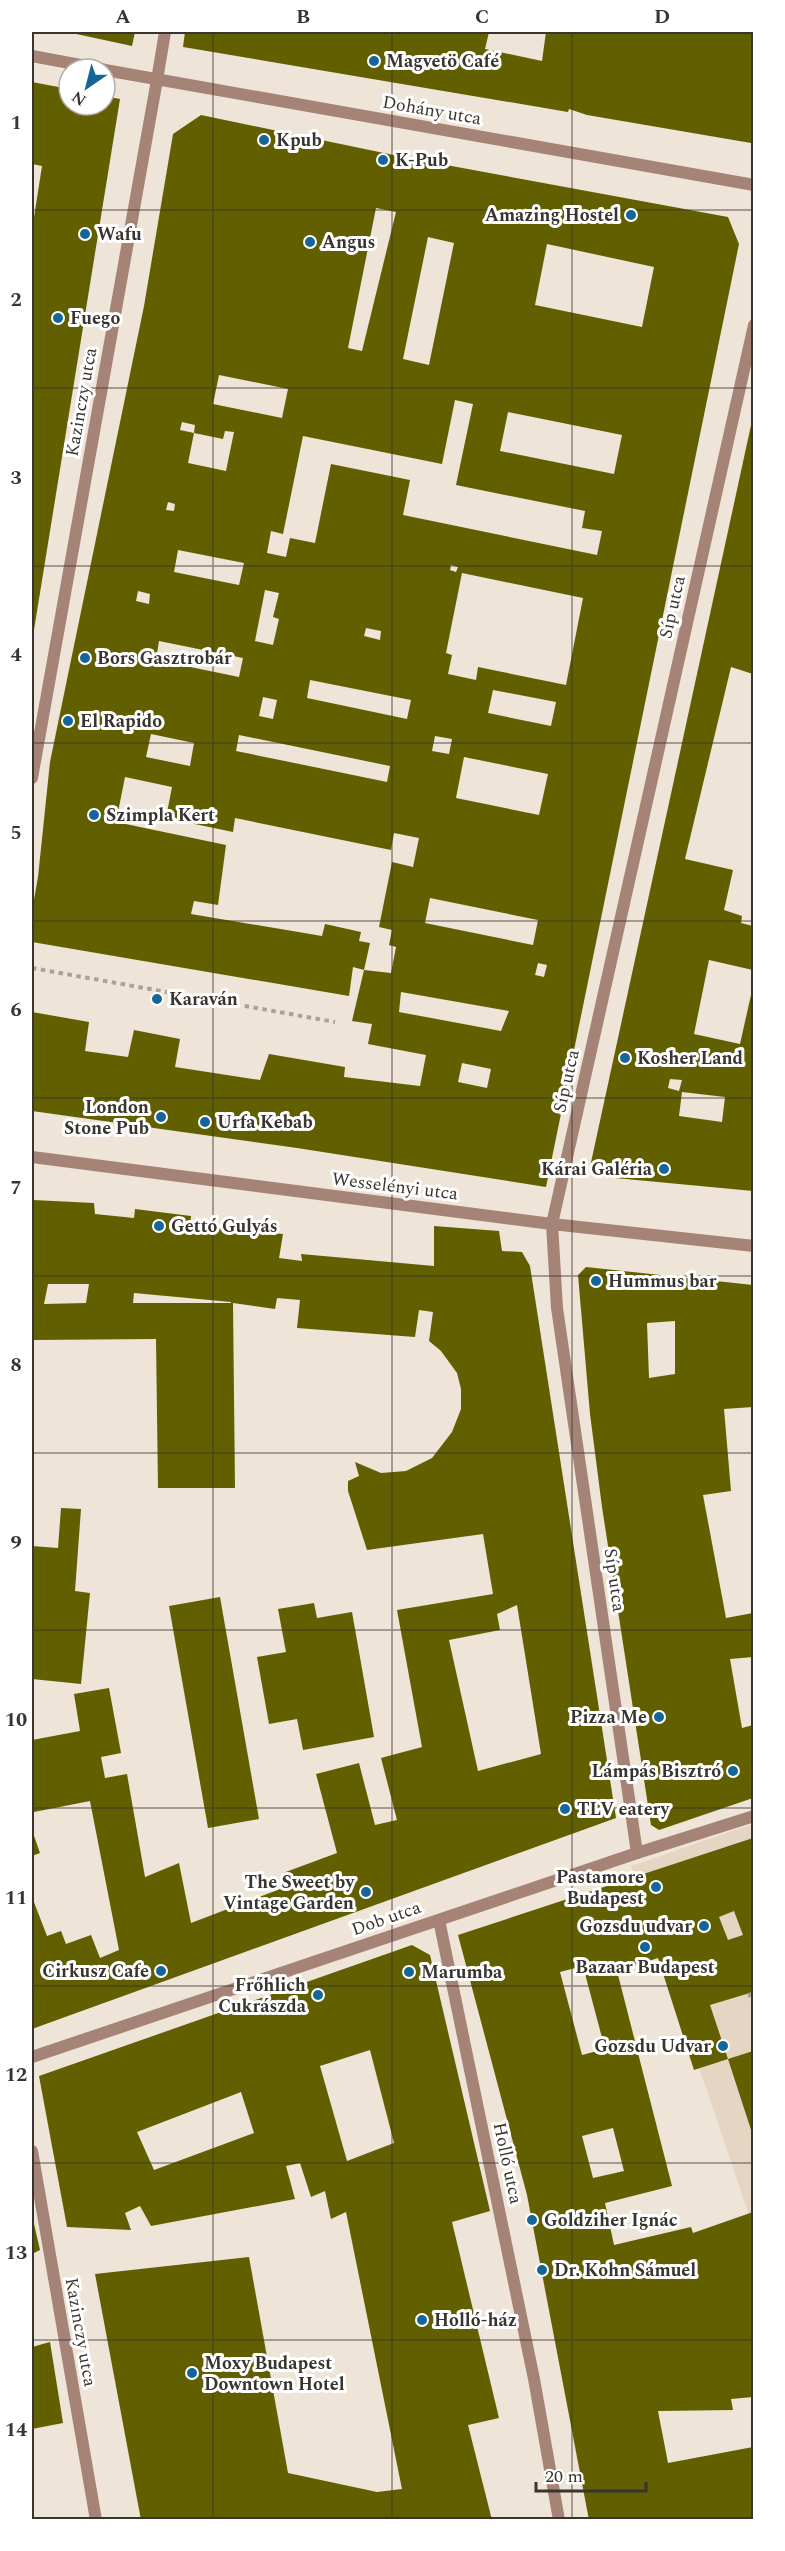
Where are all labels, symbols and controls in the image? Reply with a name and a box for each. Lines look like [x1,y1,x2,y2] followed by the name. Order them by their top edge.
[115,2,131,32] text: A
[296,2,310,32] text: B
[475,2,489,32] text: C
[654,2,670,32] text: D
[386,48,499,75] place label: Magvetö Café
[367,54,381,68] marker: Magvetö Café
[57,57,117,117] north arrow
[67,85,91,112] text: N
[380,88,484,133] street label: Dohány utca
[10,108,22,138] text: 1
[276,127,322,154] place label: Kpub
[257,133,271,147] marker: Kpub
[395,147,448,174] place label: K-Pub
[376,153,390,167] marker: K-Pub
[485,202,619,229] place label: Amazing Hostel
[624,208,638,222] marker: Amazing Hostel
[97,221,142,248] place label: Wafu
[78,227,92,241] marker: Wafu
[322,229,375,256] place label: Angus
[303,235,317,249] marker: Angus
[10,285,22,315] text: 2
[70,305,120,332] place label: Fuego
[51,311,65,325] marker: Fuego
[59,345,104,459] street label: Kazinczy utca
[10,463,22,493] text: 3
[652,573,693,641] street label: Síp utca
[10,640,22,670] text: 4
[97,645,232,672] place label: Bors Gasztrobár
[78,651,92,665] marker: Bors Gasztrobár
[80,708,162,735] place label: El Rapido
[61,714,75,728] marker: El Rapido
[106,802,215,829] place label: Szimpla Kert
[87,808,101,822] marker: Szimpla Kert
[10,818,22,848] text: 5
[169,986,238,1013] place label: Karaván
[150,992,164,1006] marker: Karaván
[10,995,22,1025] text: 6
[637,1045,744,1072] place label: Kosher Land
[546,1047,587,1115] street label: Síp utca
[618,1051,632,1065] marker: Kosher Land
[64,1094,149,1142] place label: London Stone Pub
[217,1109,313,1136] place label: Urfa Kebab
[154,1110,168,1124] marker: London Stone Pub
[198,1115,212,1129] marker: Urfa Kebab
[541,1156,653,1183] place label: Kárai Galéria
[657,1162,671,1176] marker: Kárai Galéria
[330,1165,460,1208] street label: Wesselényi utca
[10,1173,22,1203] text: 7
[171,1213,278,1240] place label: Gettó Gulyás
[152,1219,166,1233] marker: Gettó Gulyás
[608,1268,717,1295] place label: Hummus bar
[589,1274,603,1288] marker: Hummus bar
[10,1350,22,1380] text: 8
[10,1528,22,1558] text: 9
[597,1547,632,1614] street label: Síp utca
[570,1704,647,1731] place label: Pizza Me
[5,1705,27,1735] text: 10
[652,1710,666,1724] marker: Pizza Me
[592,1758,721,1785] place label: Lámpás Bisztró
[726,1764,740,1778] marker: Lámpás Bisztró
[577,1796,670,1823] place label: TLV eatery
[558,1802,572,1816] marker: TLV eatery
[556,1864,644,1912] place label: Pastamore Budapest
[223,1869,355,1917] place label: The Sweet by Vintage Garden
[649,1880,663,1894] marker: Pastamore Budapest
[5,1883,27,1913] text: 11
[359,1885,373,1899] marker: The Sweet by Vintage Garden
[348,1894,425,1943] street label: Dob utca
[579,1913,692,1940] place label: Gozsdu udvar
[697,1919,711,1933] marker: Gozsdu udvar
[638,1940,652,1954] marker: Bazaar Budapest
[575,1954,715,1981] place label: Bazaar Budapest
[42,1958,149,1985] place label: Cirkusz Cafe
[421,1959,503,1986] place label: Marumba
[154,1964,168,1978] marker: Cirkusz Cafe
[402,1965,416,1979] marker: Marumba
[218,1972,307,2020] place label: Frőhlich Cukrászda
[311,1988,325,2002] marker: Frőhlich Cukrászda
[594,2033,711,2060] place label: Gozsdu Udvar
[716,2039,730,2053] marker: Gozsdu Udvar
[5,2060,27,2090] text: 12
[486,2120,529,2207] street label: Holló utca
[544,2207,678,2234] place label: Goldziher Ignác
[525,2213,539,2227] marker: Goldziher Ignác
[5,2238,27,2268] text: 13
[554,2257,696,2284] place label: Dr. Kohn Sámuel
[535,2263,549,2277] marker: Dr. Kohn Sámuel
[58,2275,103,2389] street label: Kazinczy utca
[434,2307,517,2334] place label: Holló-ház
[415,2313,429,2327] marker: Holló-ház
[204,2350,345,2398] place label: Moxy Budapest Downtown Hotel
[185,2366,199,2380] marker: Moxy Budapest Downtown Hotel
[5,2415,27,2445] text: 14
[536,2455,646,2493] scale bar
[545,2463,583,2490] text: 20 m

